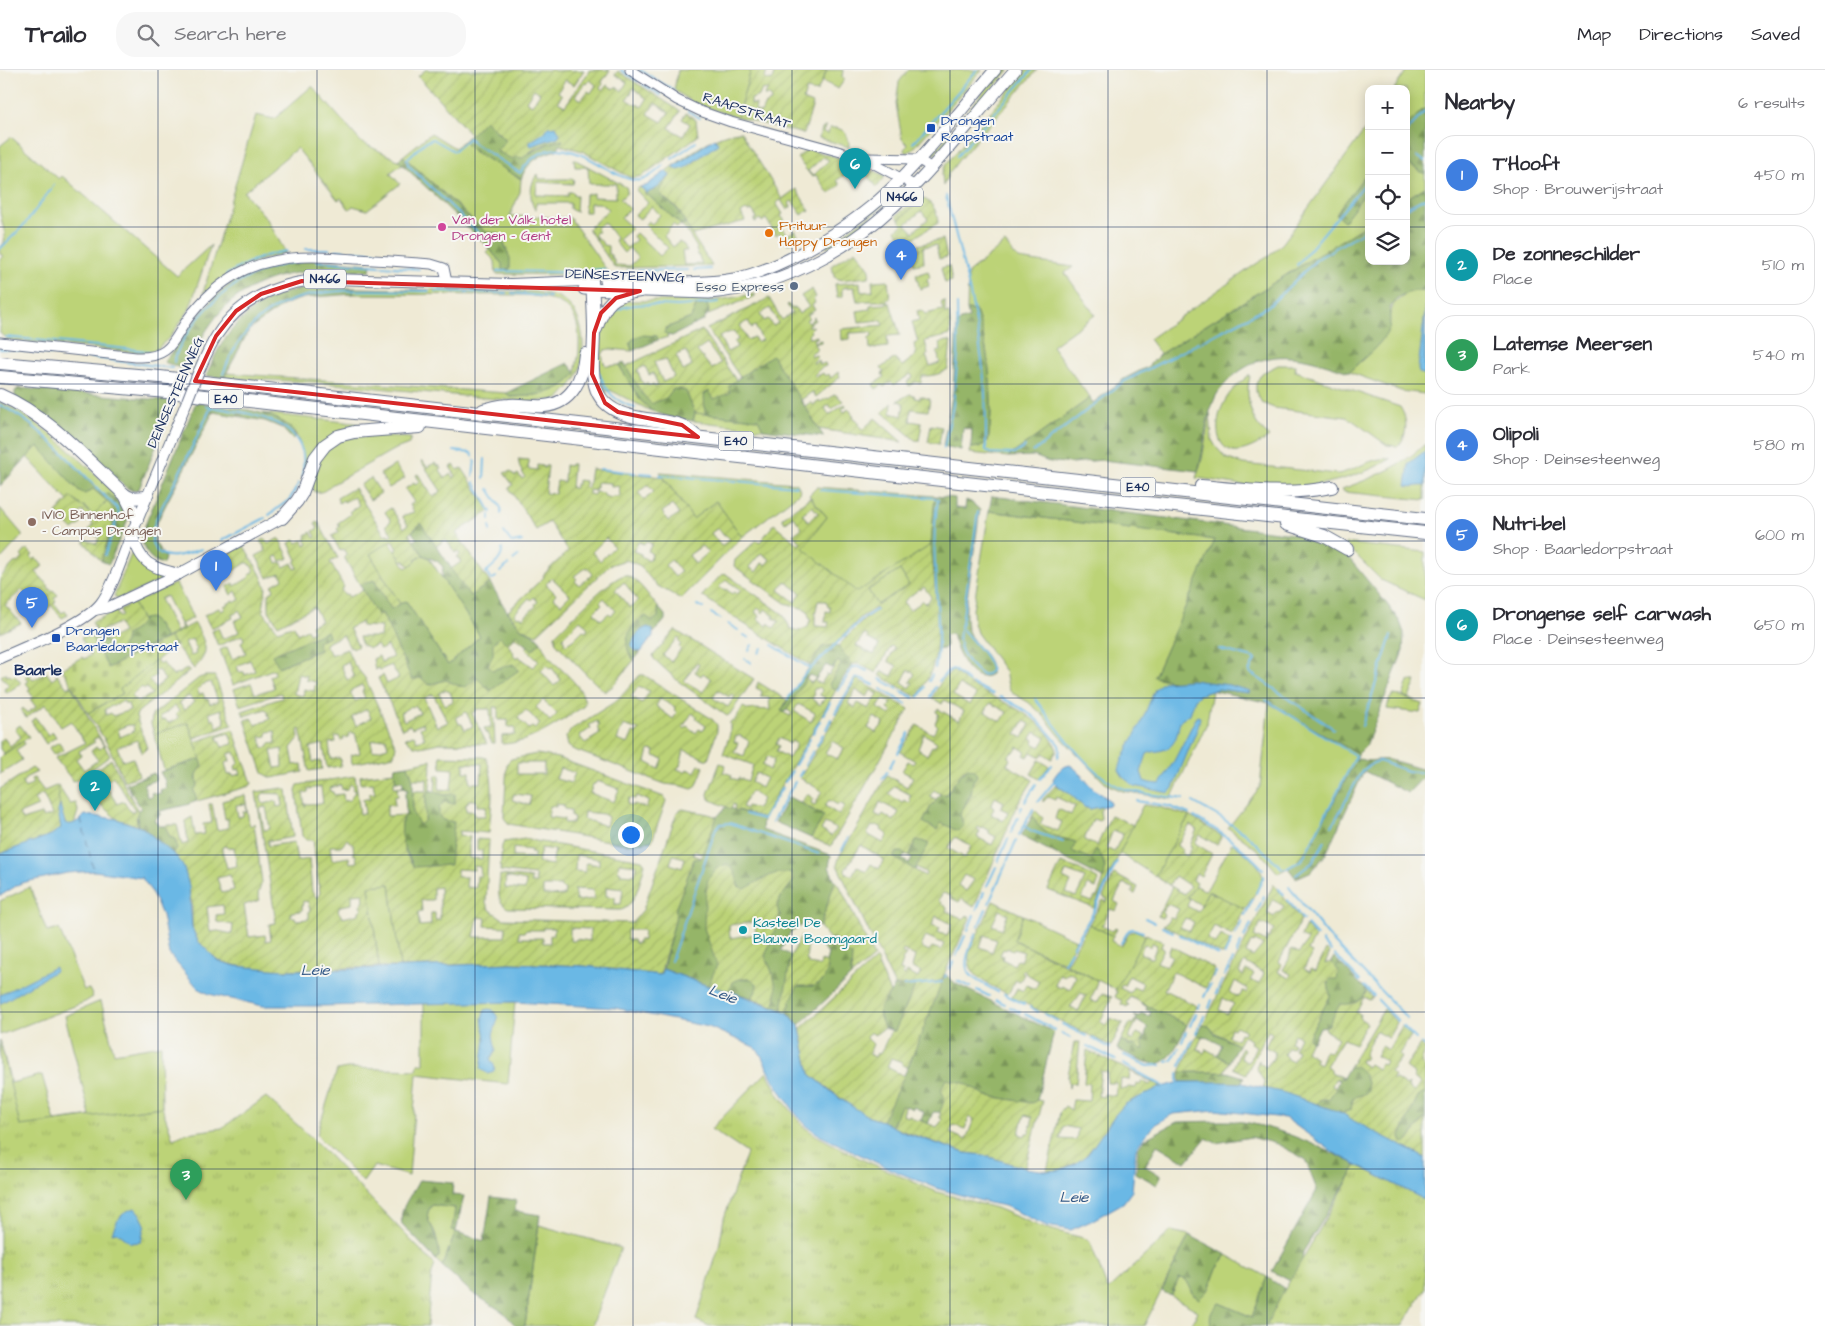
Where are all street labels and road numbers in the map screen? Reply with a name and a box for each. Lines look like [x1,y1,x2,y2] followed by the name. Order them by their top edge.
[700,87,793,135] street label: RAAPSTRAAT
[881,188,923,206] road number: N466
[565,264,685,288] street label: DEINSESTEENWEG
[304,270,346,288] road number: N466
[142,333,210,451] street label: DEINSESTEENWEG
[208,390,244,408] road number: E40
[718,432,754,451] road number: E40
[1120,478,1156,497] road number: E40

